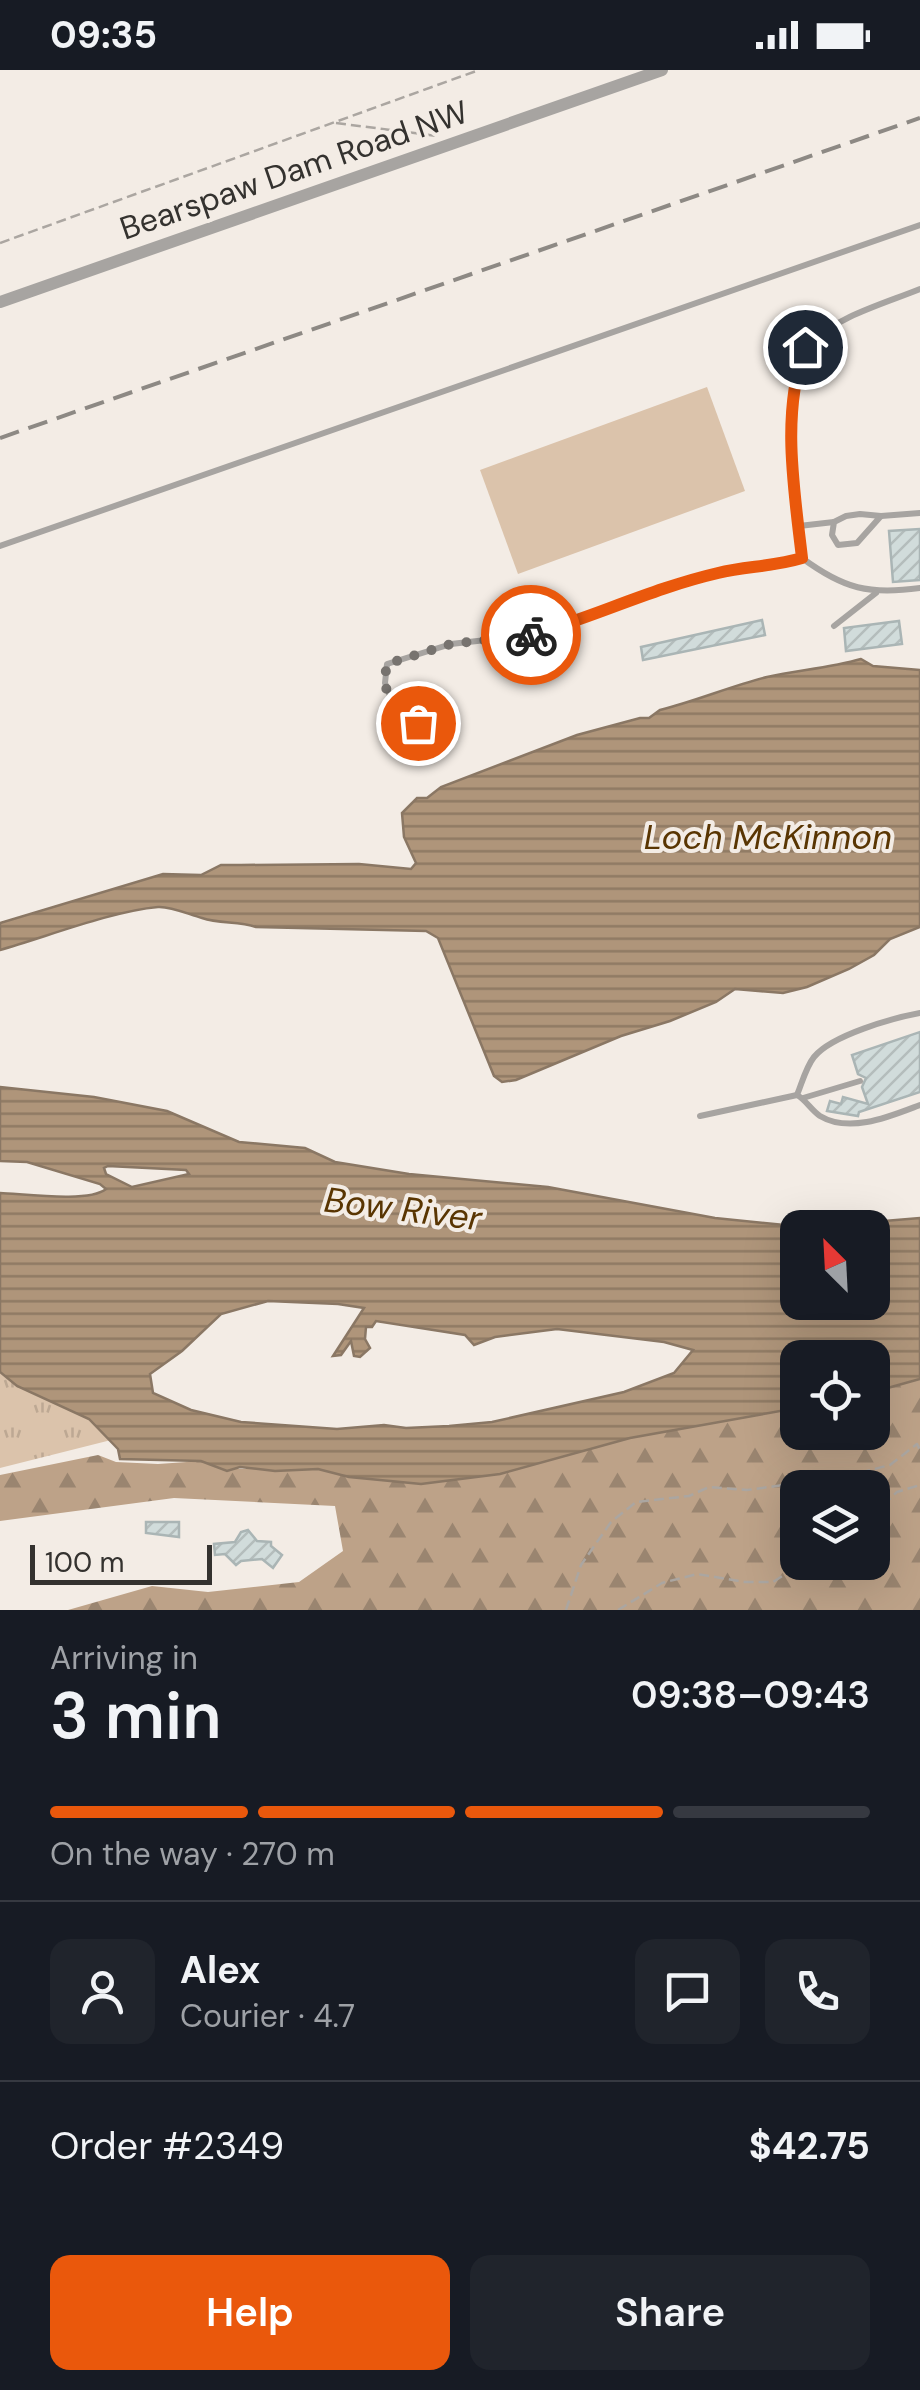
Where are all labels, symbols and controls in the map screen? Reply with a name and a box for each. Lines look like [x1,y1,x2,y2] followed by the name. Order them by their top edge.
[50,10,157,60] text: 09:35
[114,91,474,249] street label: Bearspaw Dam Road NW
[763,305,848,390] pin
[778,320,833,375] icon: home
[481,585,581,685] courier
[504,608,559,663] icon: bike
[376,681,461,766] pin
[391,696,446,751] icon: bag
[644,814,892,860] water label: Loch McKinnon
[322,1177,485,1242] water label: Bow River
[780,1210,890,1320] north arrow
[780,1210,890,1580] map controls
[780,1340,890,1450] button: locate
[780,1470,890,1580] button: layers
[30,1540,212,1584] scale bar
[45,1544,124,1581] text: 100 m
[50,1637,198,1679] text: Arriving in
[631,1670,870,1720] text: 09:38–09:43
[50,1674,221,1758] text: 3 min
[50,1833,335,1875] text: On the way · 270 m
[50,1939,155,2044] button: person
[635,1939,740,2044] button: chat
[765,1939,870,2044] button: phone
[180,1945,260,1995] text: Alex
[180,1995,355,2037] text: Courier · 4.7
[50,2121,284,2171] text: Order #2349
[749,2121,870,2171] text: $42.75
[50,2255,450,2370] button: Help
[470,2255,870,2370] button: Share

